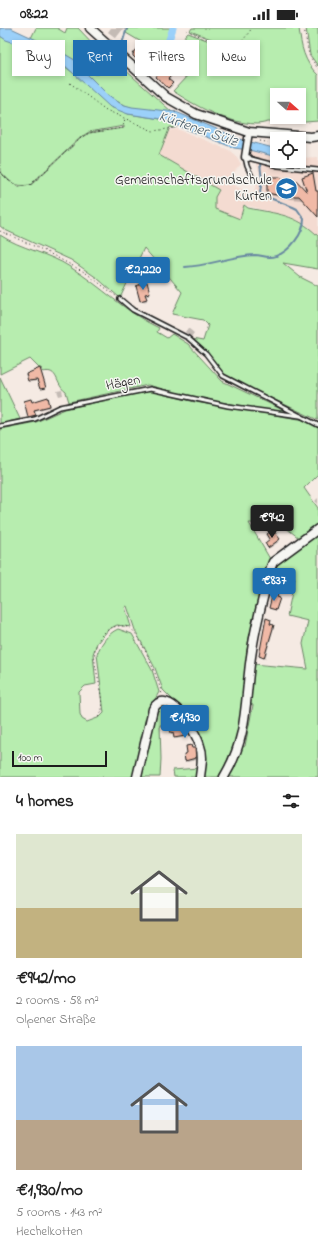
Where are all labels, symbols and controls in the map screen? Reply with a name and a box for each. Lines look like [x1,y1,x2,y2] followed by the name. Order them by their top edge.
[20,3,48,25] text: 08:22
[12,40,65,76] chip: Buy
[73,40,127,76] chip: Rent
[135,40,199,76] chip: Filters
[207,40,260,76] chip: New
[270,88,306,124] north arrow
[270,88,306,168] map controls
[156,105,242,153] water label: Kürtener Sülz
[270,132,306,168] button: locate
[115,170,273,207] place label: Gemeinschaftsgrundschule Kürten
[274,175,300,201] school or university icon: Gemeinschaftsgrundschule Kürten
[110,257,176,291] pin: €2,220
[125,260,161,279] text: €2,220
[104,369,142,398] street label: Hägen
[248,505,296,539] pin: €942
[260,508,284,527] text: €942
[250,568,298,602] pin: €837
[262,571,286,590] text: €837
[152,705,218,739] pin: €1,930
[170,708,200,727] text: €1,930
[12,749,107,768] scale bar
[18,750,42,766] text: 100 m
[16,789,74,814] text: 4 homes
[280,790,302,812] icon: filters
[123,860,195,932] icon: home
[16,966,76,991] text: €942/mo
[16,991,99,1010] text: 2 rooms · 58 m²
[16,1010,96,1029] text: Olpener Straße
[123,1072,195,1144] icon: home
[16,1178,83,1203] text: €1,930/mo
[16,1203,102,1222] text: 5 rooms · 143 m²
[16,1222,83,1241] text: Hechelkotten

